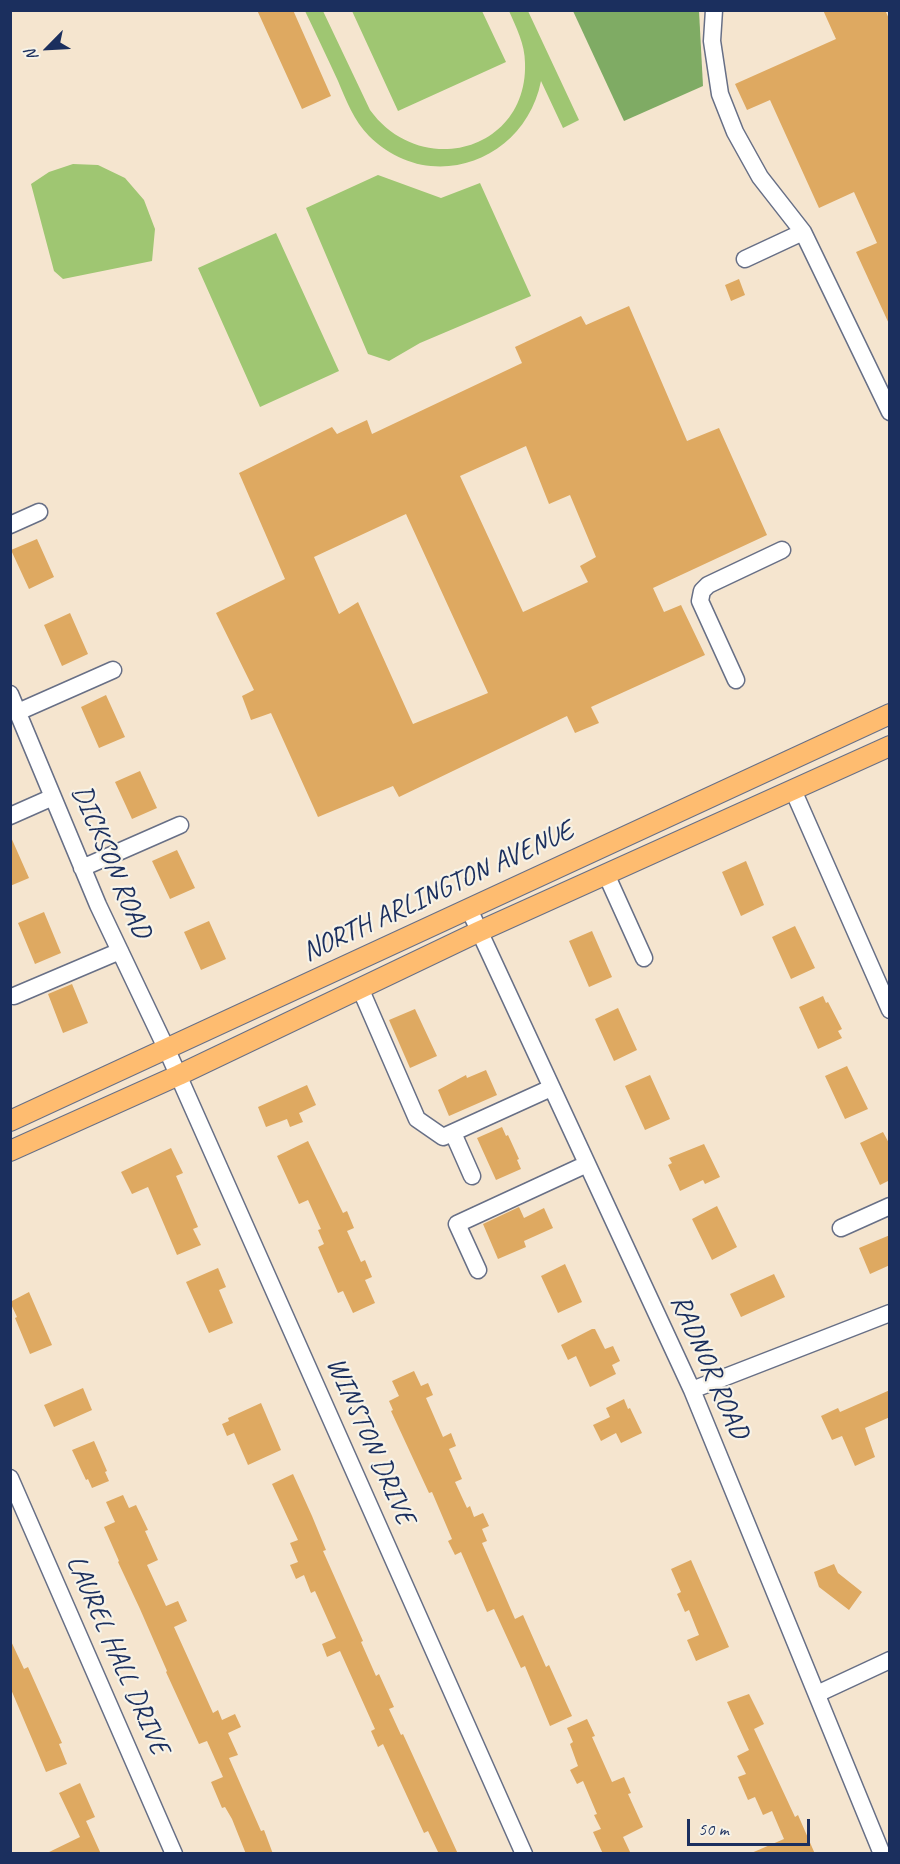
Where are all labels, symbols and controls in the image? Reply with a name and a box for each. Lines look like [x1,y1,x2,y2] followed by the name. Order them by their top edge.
[18,18,78,78] north arrow
[20,47,43,64] text: N
[64,780,158,944] street label: DICKSON ROAD
[297,814,579,970] street label: NORTH ARLINGTON AVENUE
[662,1290,756,1444] street label: RADNOR ROAD
[318,1352,422,1530] street label: WINSTON DRIVE
[58,1550,176,1760] street label: LAUREL HALL DRIVE
[690,1807,813,1845] scale bar
[698,1818,729,1840] text: 50 m

